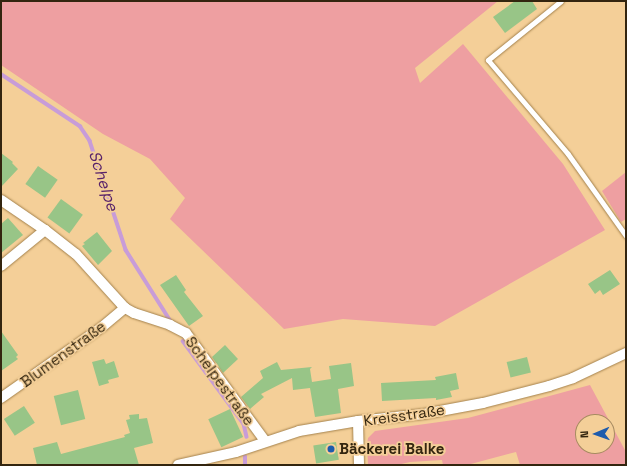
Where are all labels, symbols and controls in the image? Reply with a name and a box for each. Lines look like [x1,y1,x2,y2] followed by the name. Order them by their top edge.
[84,148,122,214] water label: Schelpe
[17,317,109,391] street label: Blumenstraße
[182,333,258,429] street label: Schelpestraße
[362,400,446,430] street label: Kreisstraße
[575,414,615,454] north arrow
[577,430,591,438] text: N
[339,440,444,458] place label: Bäckerei Balke
[326,444,336,454] marker: Bäckerei Balke

